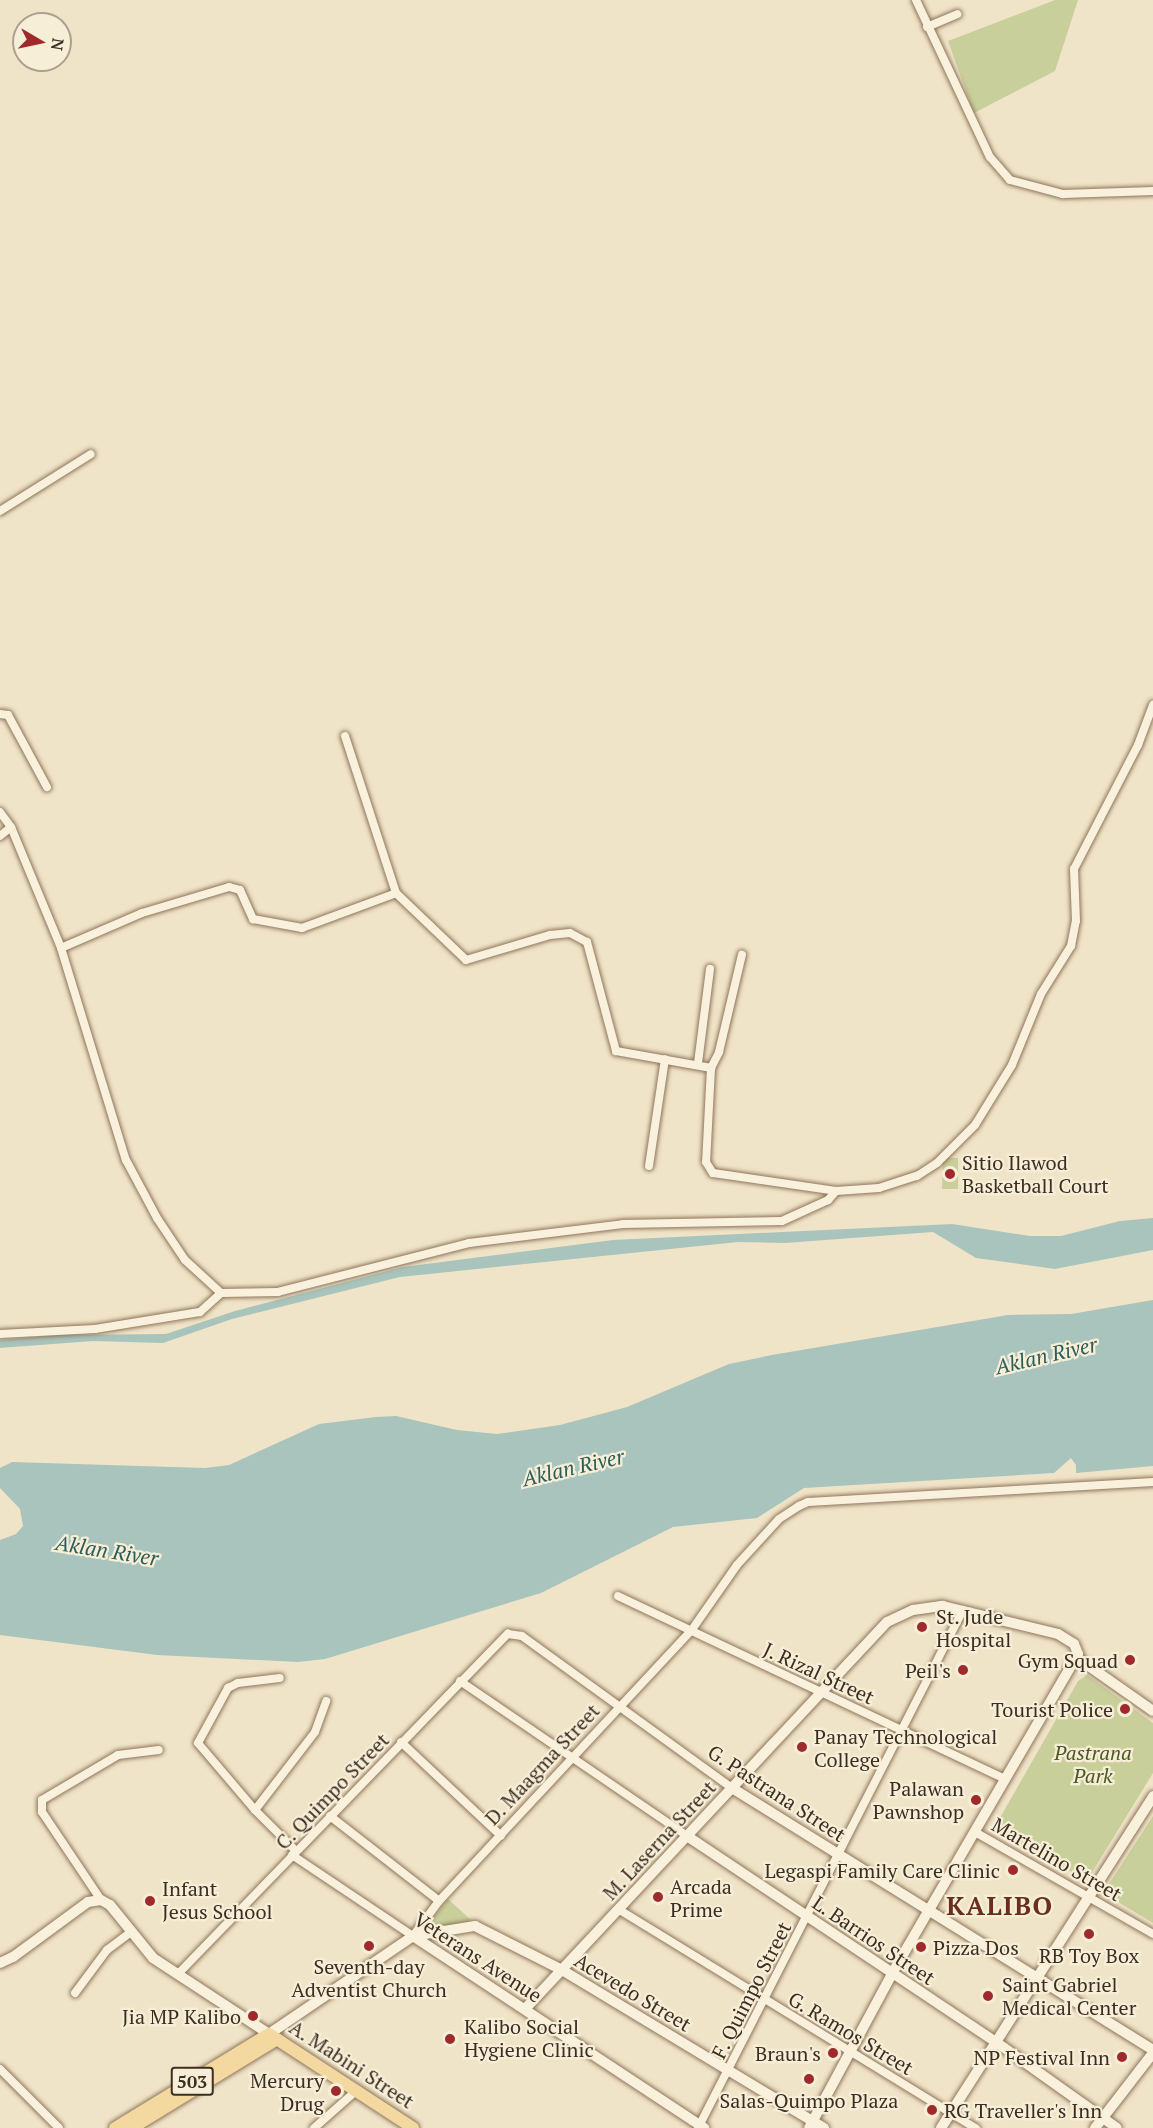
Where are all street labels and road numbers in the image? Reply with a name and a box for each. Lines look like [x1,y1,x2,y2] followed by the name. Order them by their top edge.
[759,1637,879,1709] street label: J. Rizal Street
[479,1698,605,1830] street label: D. Maagma Street
[270,1727,394,1855] street label: C. Quimpo Street
[703,1739,851,1847] street label: G. Pastrana Street
[597,1775,721,1905] street label: M. Laserna Street
[988,1812,1126,1906] street label: Martelino Street
[808,1890,940,1990] street label: L. Barrios Street
[409,1907,547,2007] street label: Veterans Avenue
[706,1917,796,2063] street label: F. Quimpo Street
[570,1948,696,2036] street label: Acevedo Street
[784,1986,918,2080] street label: G. Ramos Street
[285,2015,419,2113] street label: A. Mabini Street
[170,2066,214,2096] road number: 503

